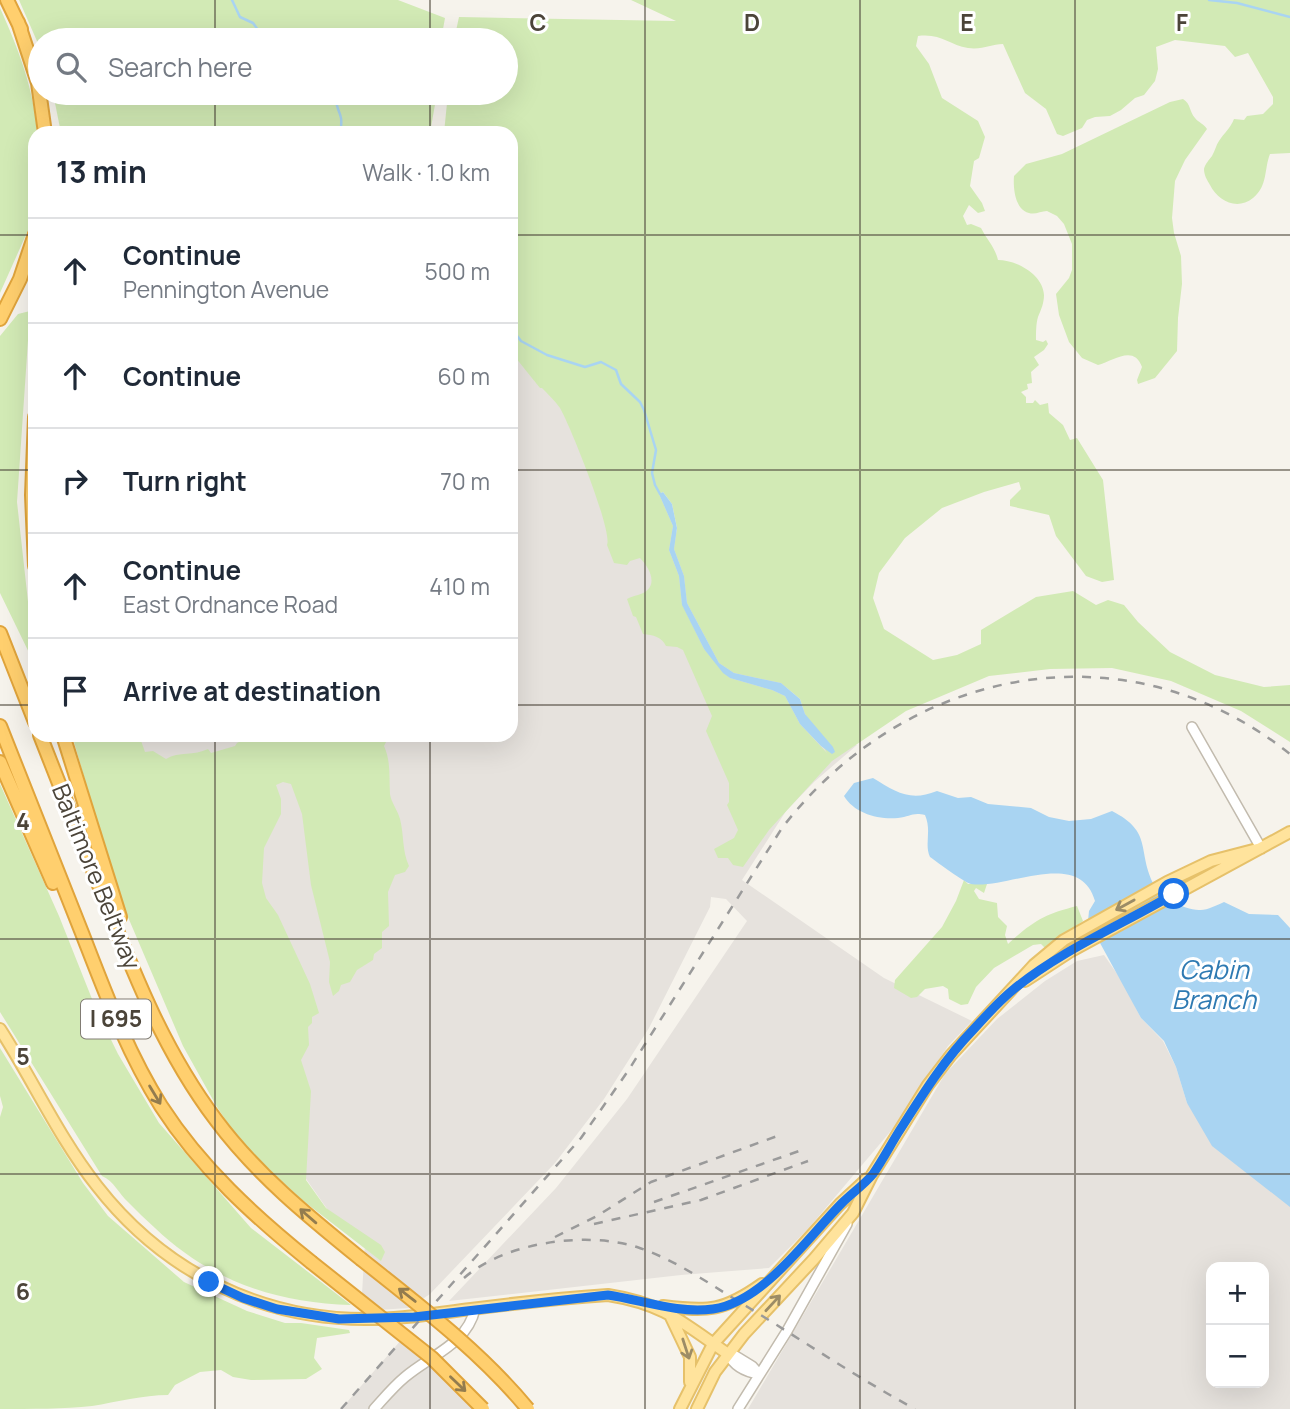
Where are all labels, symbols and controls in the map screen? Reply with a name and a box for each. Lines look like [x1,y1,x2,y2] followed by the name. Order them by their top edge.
[530,6,547,38] text: C
[744,6,760,38] text: D
[960,6,974,38] text: E
[1176,6,1188,38] text: F
[28,28,518,105] search box
[52,48,90,86] icon: search
[108,49,253,85] text: Search here
[56,151,147,192] text: 13 min
[362,156,490,188] text: Walk · 1.0 km
[123,237,241,273] text: Continue
[56,252,94,290] icon: ahead
[425,255,490,287] text: 500 m
[123,273,329,305] text: Pennington Avenue
[56,357,94,395] icon: ahead
[123,358,241,394] text: Continue
[438,360,490,392] text: 60 m
[56,462,94,500] icon: right
[123,463,247,499] text: Turn right
[440,465,490,497] text: 70 m
[123,552,241,588] text: Continue
[56,567,94,605] icon: ahead
[429,570,490,602] text: 410 m
[123,588,338,620] text: East Ordnance Road
[56,672,94,710] icon: arrive
[123,673,381,709] text: Arrive at destination
[45,779,150,974] street label: Baltimore Beltway
[16,805,30,837] text: 4
[1158,878,1189,909] route start
[1115,898,1135,912] one-way arrow
[1172,951,1258,1017] water label: Cabin Branch
[81,1000,151,1038] road number: I 695
[16,1040,30,1072] text: 5
[148,1085,162,1105] one-way arrow
[300,1208,318,1224] one-way arrow
[1206,1262,1269,1388] map controls
[1206,1262,1269,1325] button: +
[193,1266,224,1297] route end
[16,1275,30,1307] text: 6
[399,1288,417,1303] one-way arrow
[764,1295,781,1312] one-way arrow
[1206,1325,1269,1388] button: −
[681,1338,694,1360] one-way arrow
[449,1375,466,1392] one-way arrow

